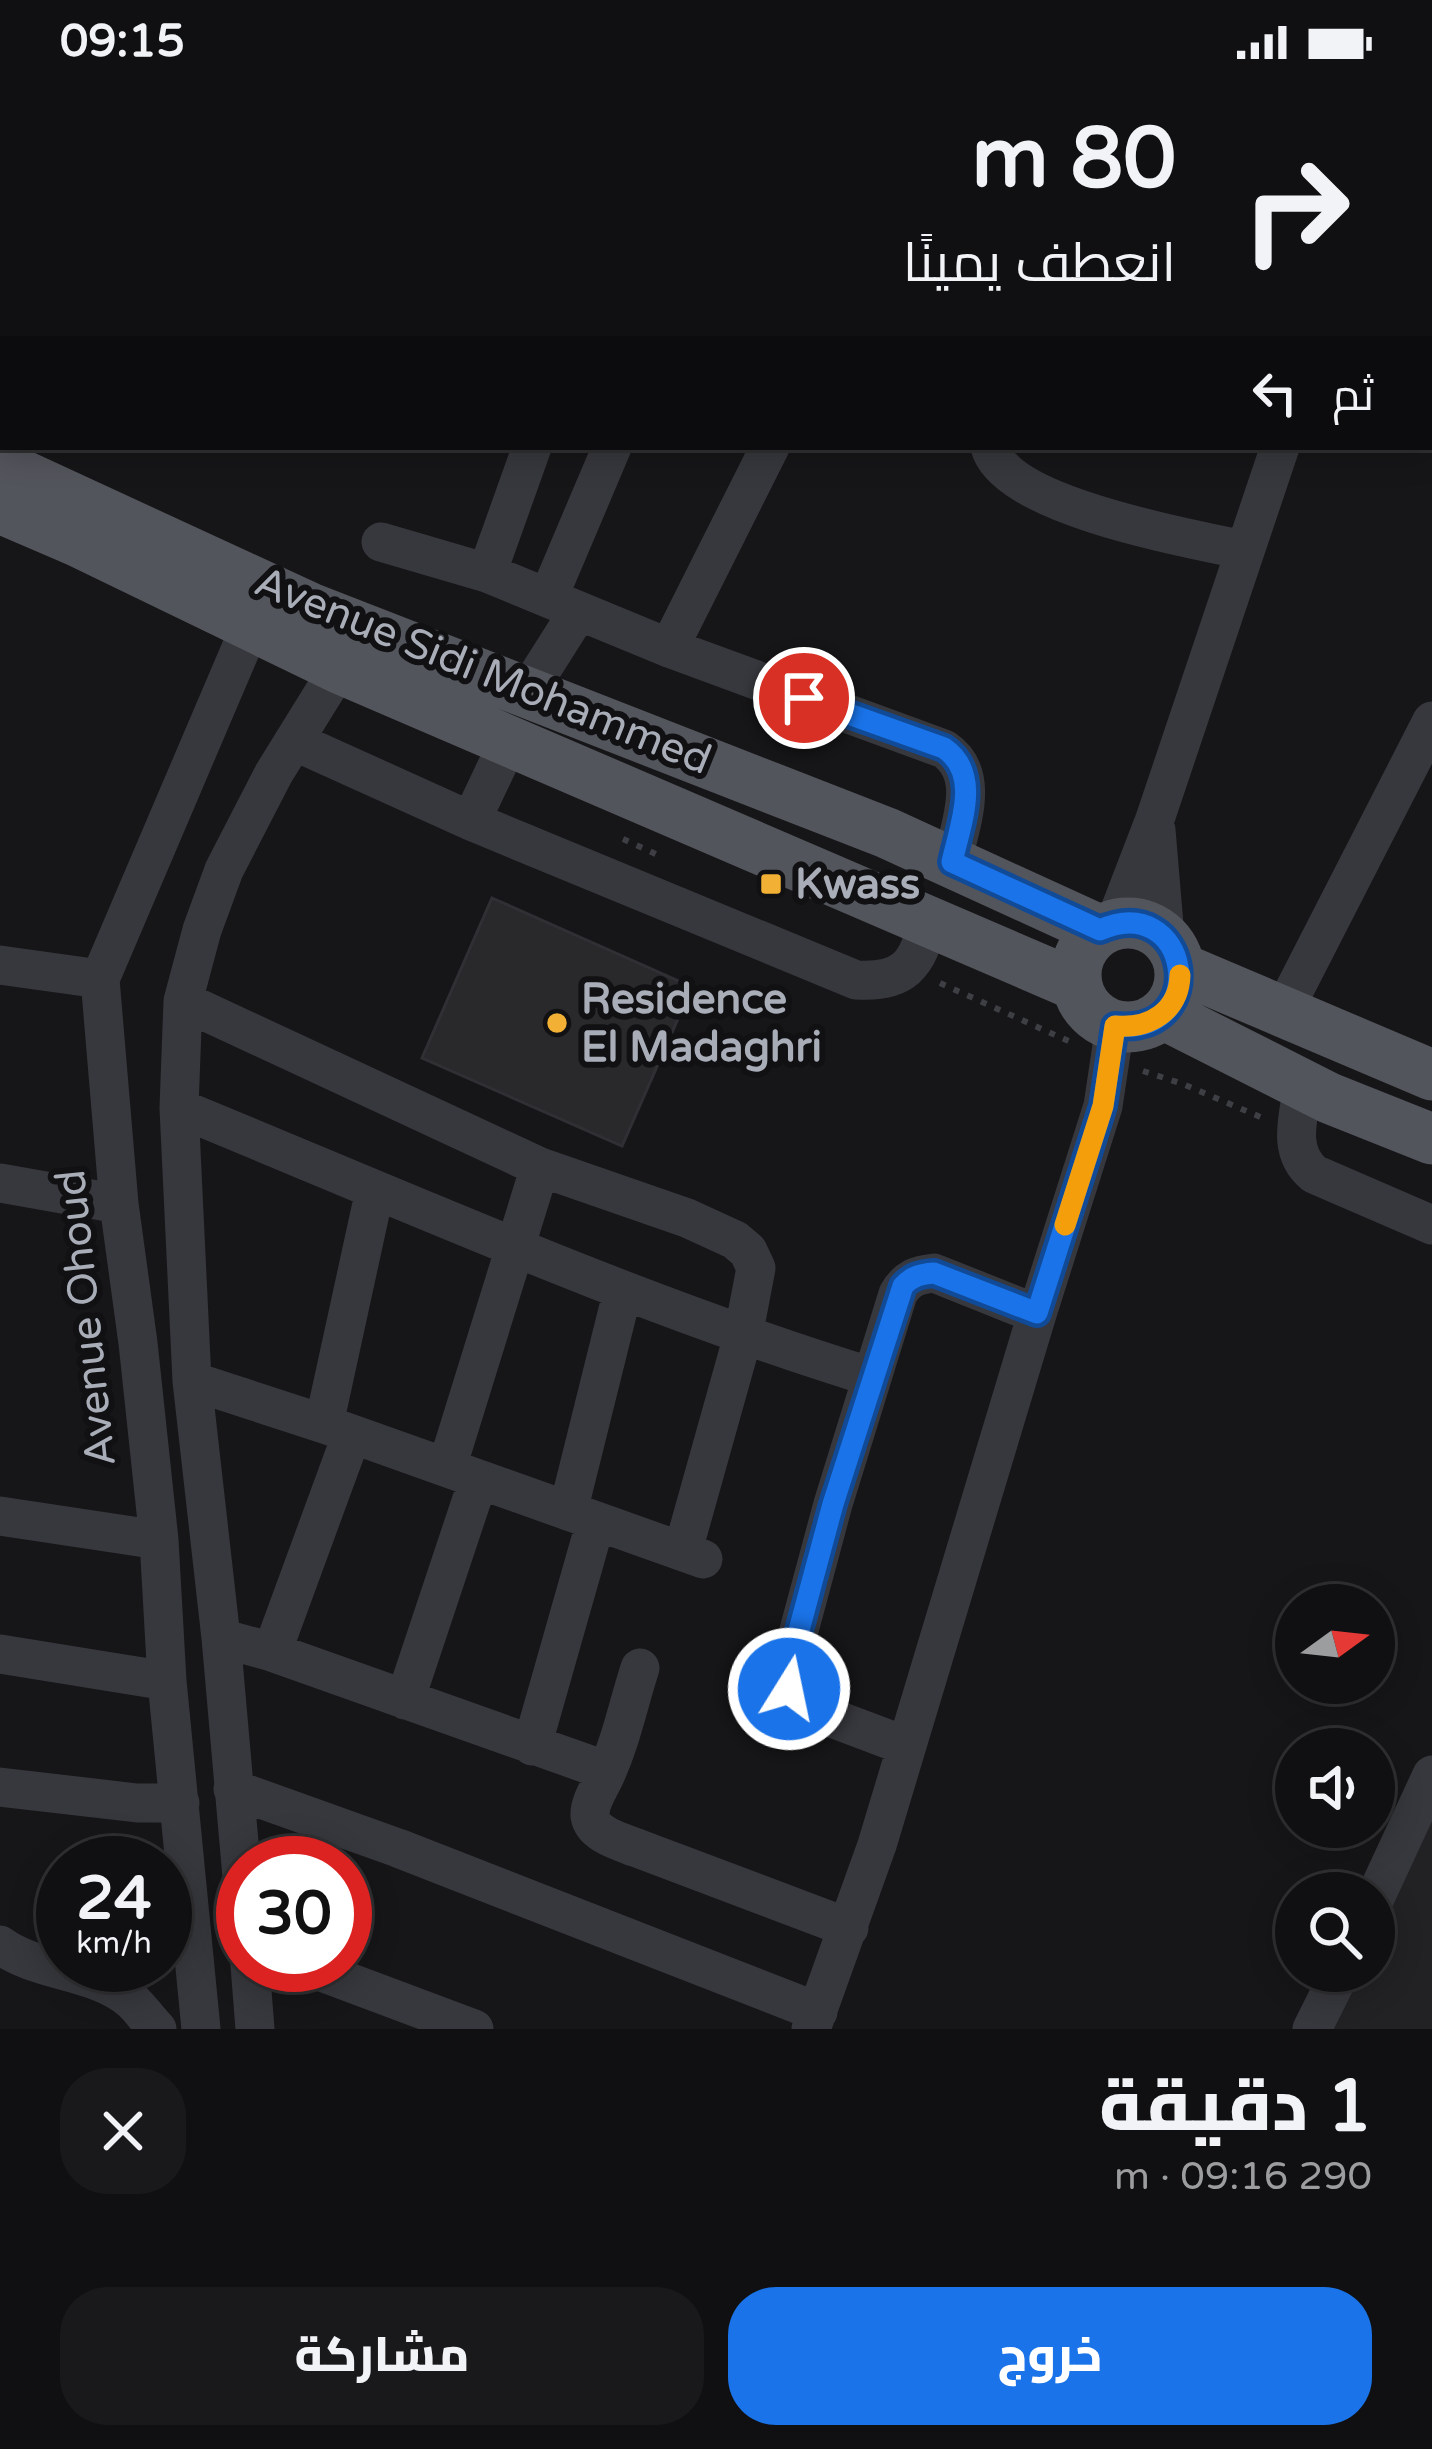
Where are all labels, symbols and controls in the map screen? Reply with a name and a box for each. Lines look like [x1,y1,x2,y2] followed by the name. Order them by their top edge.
[60,15,185,69] text: 09:15
[972,109,1176,210] text: 80 m
[1218,132,1374,288] icon: right
[903,231,1176,296] text: انعطف يمينًا
[1242,360,1308,426] icon: left
[1332,369,1374,423] text: ثم
[248,556,718,786] street label: Avenue Sidi Mohammed
[753,647,855,749] pin
[771,665,837,731] icon: arrive
[795,859,920,910] place label: Kwass
[758,871,784,897] marker: Kwass
[581,974,822,1073] place label: Residence El Madaghri
[544,1010,570,1036] marker: Residence El Madaghri
[45,1167,127,1469] street label: Avenue Ohoud
[1275,1584,1395,1704] north arrow
[1275,1584,1395,1992] map controls
[726,1626,852,1752] position arrow
[1275,1728,1395,1848] button: sound
[216,1836,372,1992] speed limit sign: 30
[76,1863,152,1935] text: 24
[1275,1872,1395,1992] button: search
[76,1925,152,1962] text: km/h
[1099,2064,1372,2151] text: 1 دقيقة
[60,2068,186,2194] button: close
[1114,2153,1372,2200] text: 290 m · 09:16
[60,2287,704,2425] button: مشاركة
[728,2287,1372,2425] button: خروج

